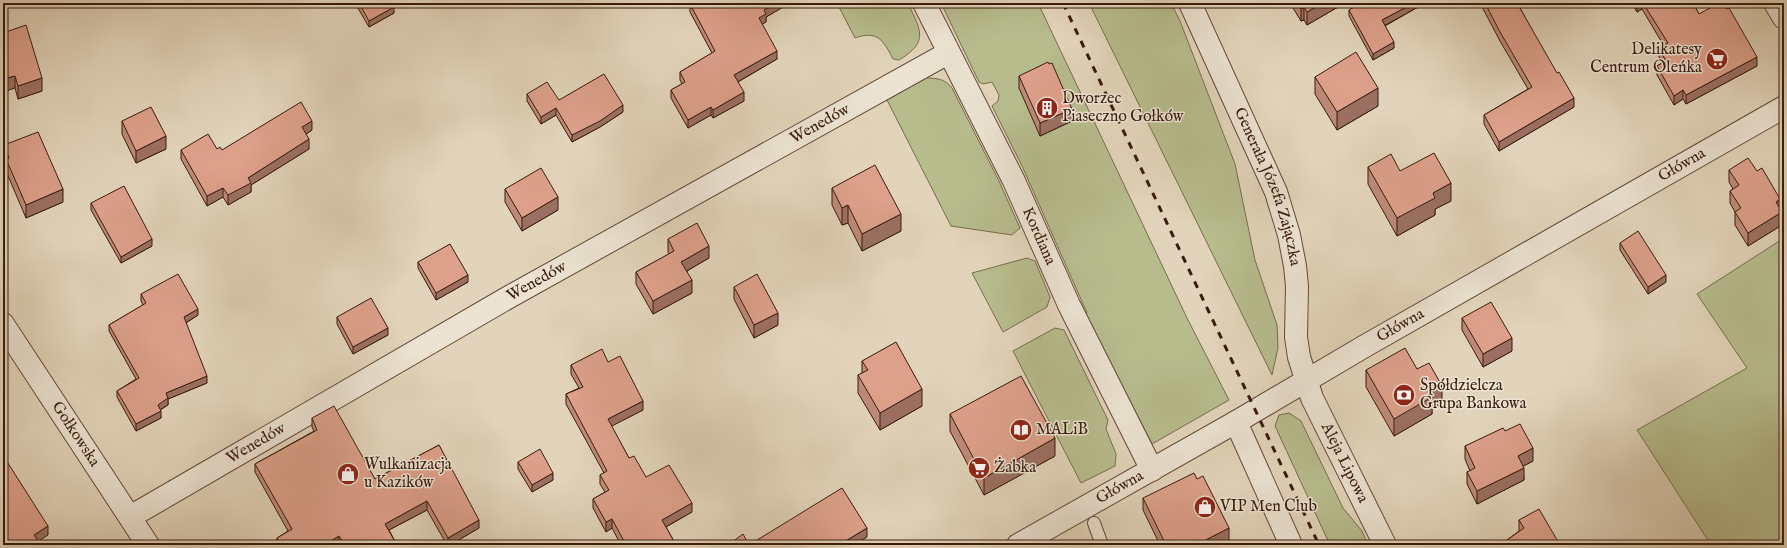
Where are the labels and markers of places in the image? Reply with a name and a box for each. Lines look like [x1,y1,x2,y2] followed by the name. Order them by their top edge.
[1590,40,1702,78] place label: Delikatesy Centrum Oleńka
[1704,46,1730,72] supermarket icon: Delikatesy Centrum Oleńka
[1062,89,1184,127] place label: Dworzec Piaseczno Gołków
[1034,95,1060,121] building icon: Dworzec Piaseczno Gołków
[1420,376,1526,414] place label: Spółdzielcza Grupa Bankowa
[1391,382,1417,408] bank icon: Spółdzielcza Grupa Bankowa
[1008,417,1034,443] library icon: MALiB
[1036,420,1088,440] place label: MALiB
[364,455,452,493] place label: Wulkanizacja u Kazików
[966,455,992,481] supermarket icon: Żabka
[994,456,1036,478] place label: Żabka
[335,461,361,487] shop icon: Wulkanizacja u Kazików
[1192,494,1218,520] shop icon: VIP Men Club
[1219,497,1317,517] place label: VIP Men Club

